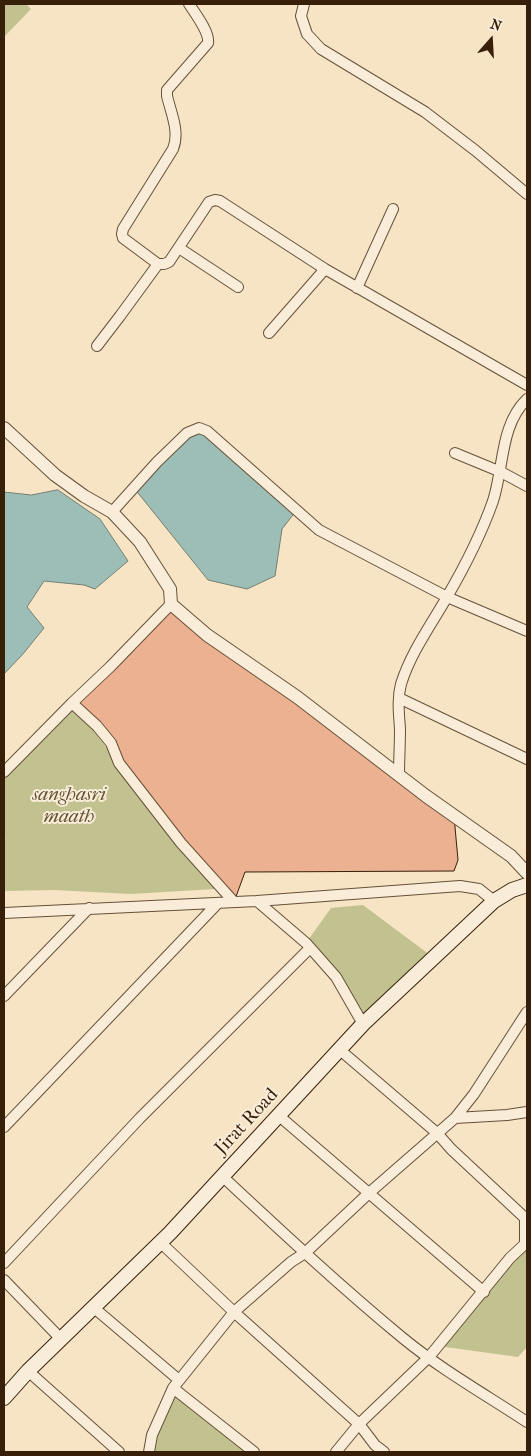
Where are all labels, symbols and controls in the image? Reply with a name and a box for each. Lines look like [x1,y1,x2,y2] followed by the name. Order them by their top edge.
[466,15,516,65] north arrow
[488,16,504,35] text: N
[32,784,106,828] park label: sanghasri maath
[211,1084,283,1160] street label: Jirat Road

